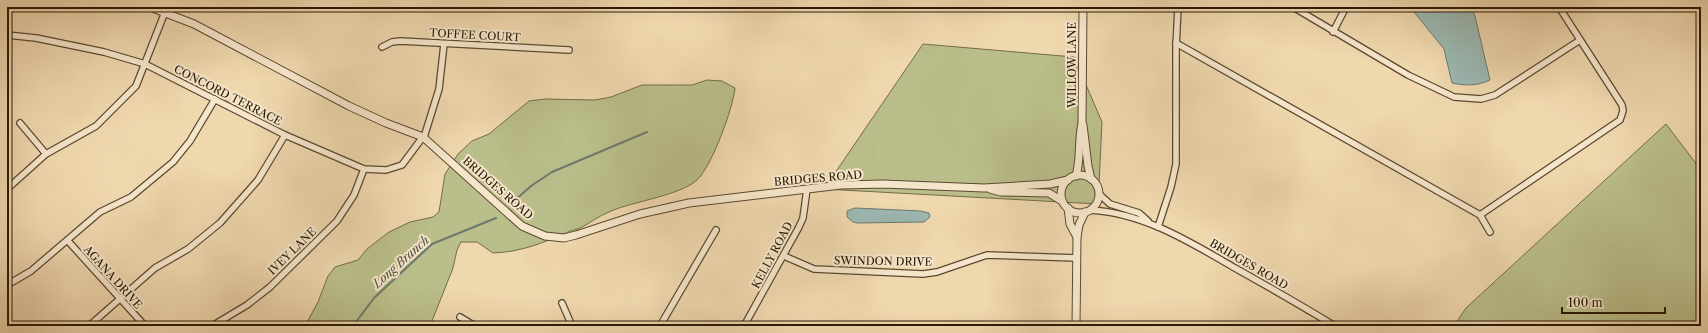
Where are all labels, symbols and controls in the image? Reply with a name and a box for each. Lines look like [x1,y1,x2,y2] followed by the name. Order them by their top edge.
[1065,22,1079,109] street label: WILLOW LANE
[429,26,522,44] street label: TOFFEE COURT
[172,62,285,129] street label: CONCORD TERRACE
[460,154,536,222] street label: BRIDGES ROAD
[773,167,863,189] street label: BRIDGES ROAD
[749,219,796,291] street label: KELLY ROAD
[265,224,319,278] street label: IVEY LANE
[369,232,432,292] water label: Long Branch
[1207,236,1291,292] street label: BRIDGES ROAD
[80,242,146,312] street label: AGANA DRIVE
[834,253,933,269] street label: SWINDON DRIVE
[1562,289,1665,315] scale bar
[1568,295,1603,310] text: 100 m

